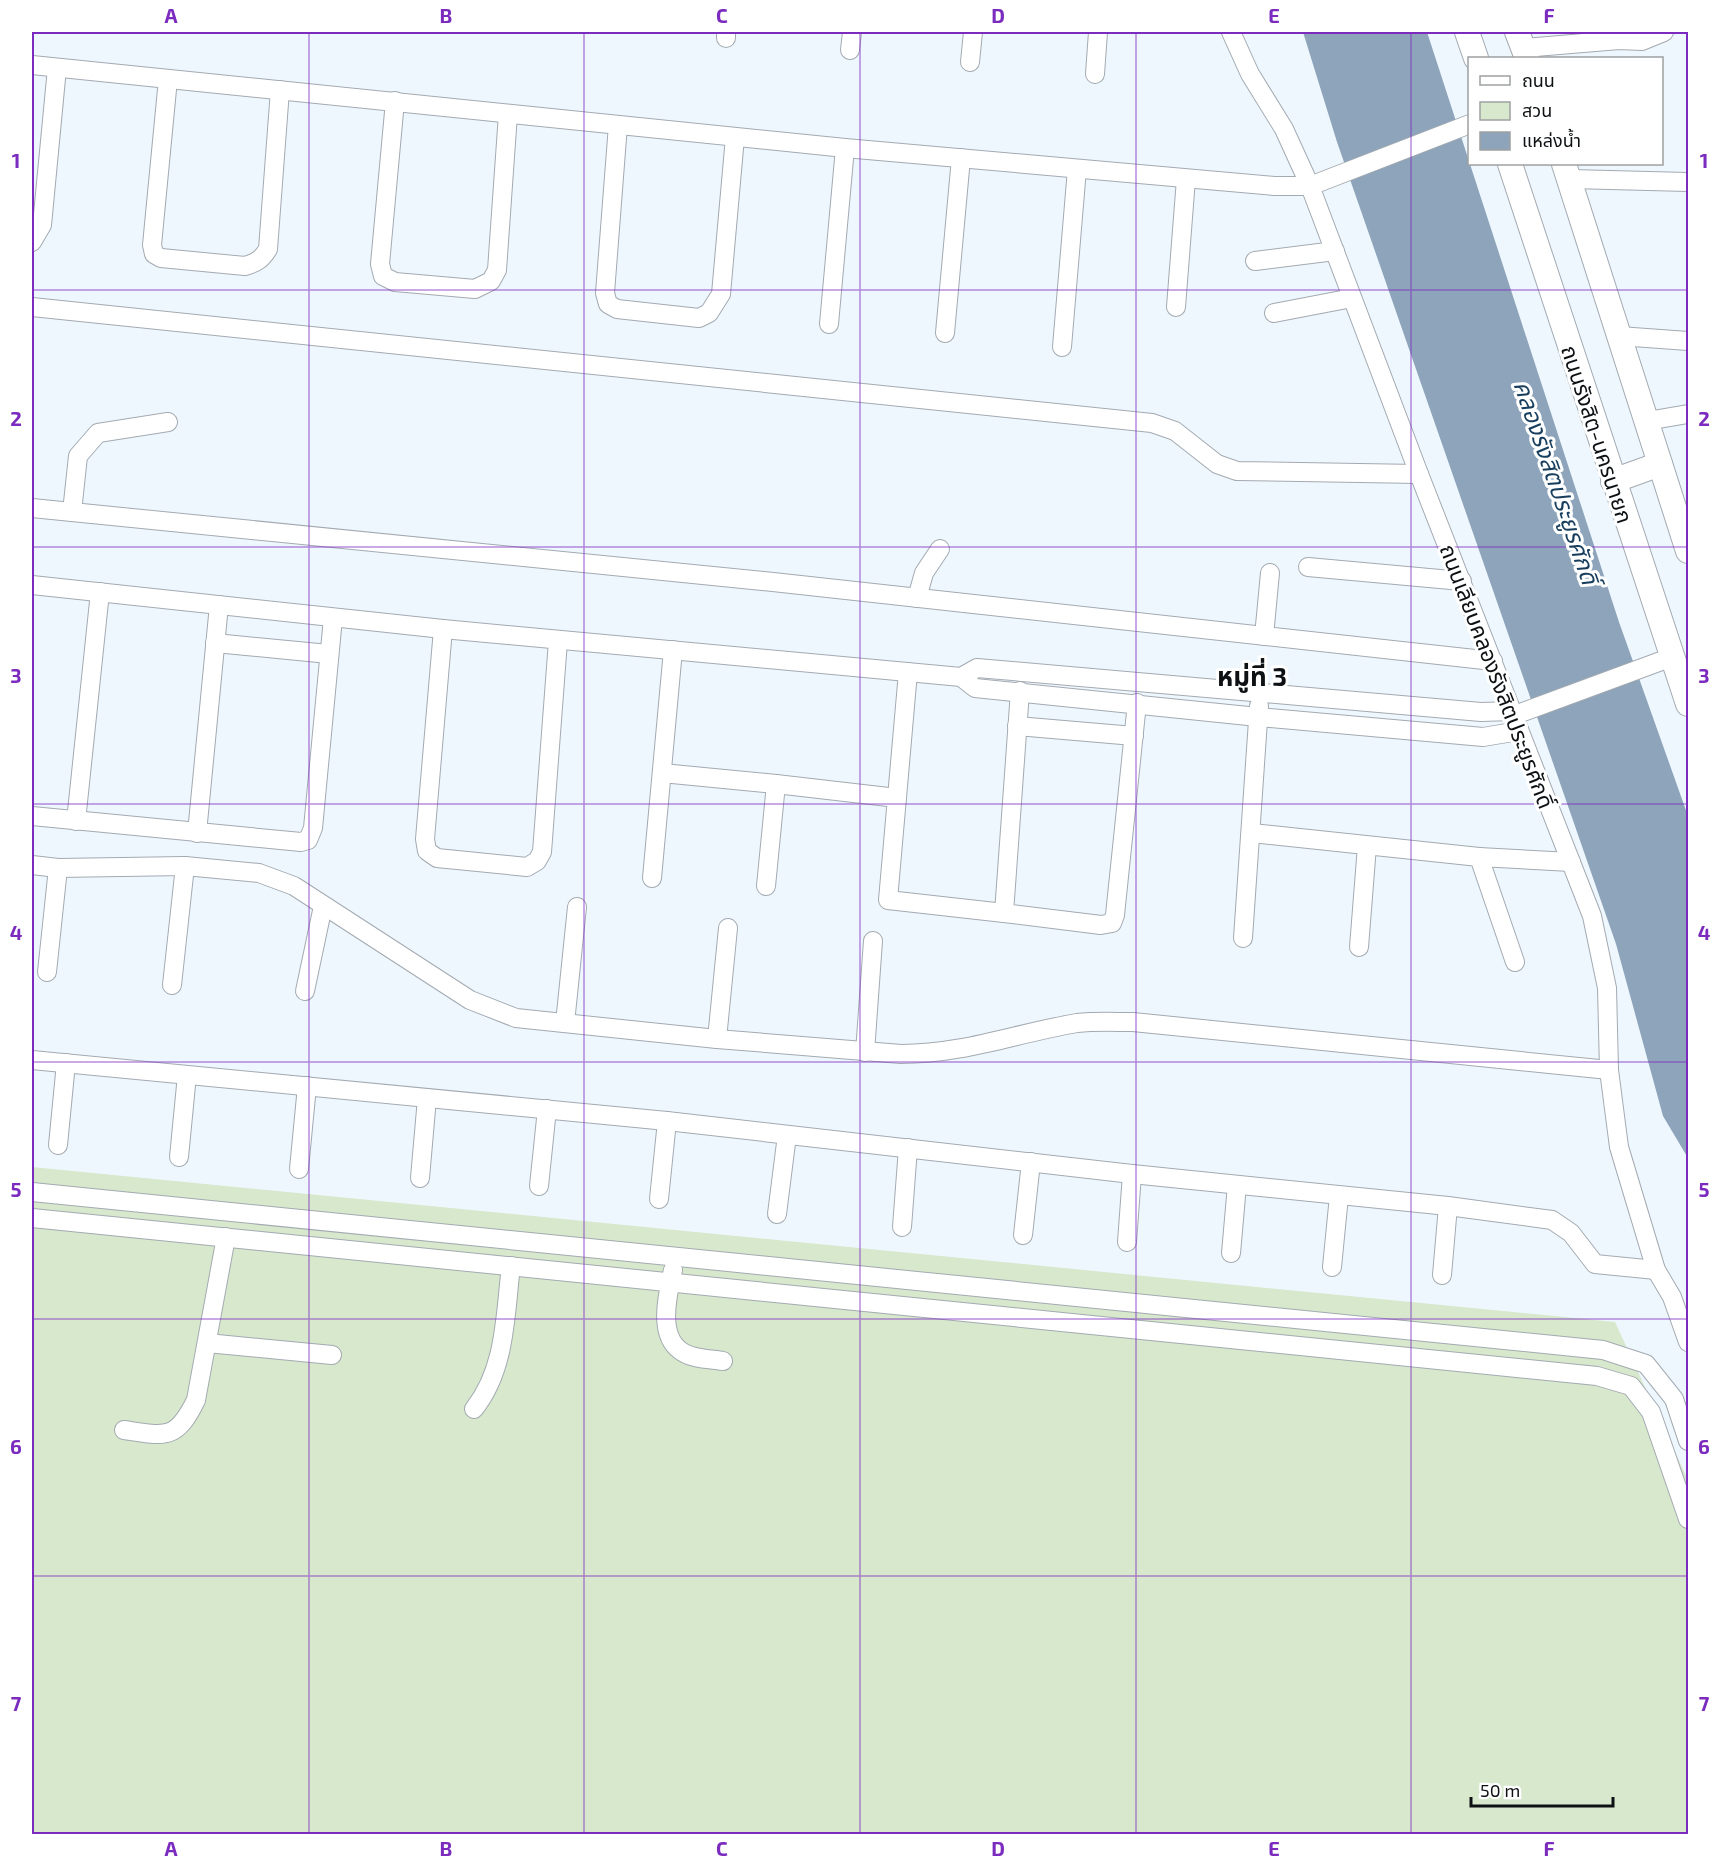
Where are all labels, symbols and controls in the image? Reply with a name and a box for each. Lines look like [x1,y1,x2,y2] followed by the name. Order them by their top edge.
[164,3,178,27] text: A
[440,3,452,27] text: B
[716,3,728,27] text: C
[991,3,1005,27] text: D
[1268,3,1280,27] text: E
[1543,3,1555,27] text: F
[1468,57,1663,165] legend
[1522,69,1555,91] text: ถนน
[1522,99,1552,121] text: สวน
[1522,128,1581,151] text: แหล่งน้ำ
[12,148,20,172] text: 1
[1700,148,1708,172] text: 1
[1557,342,1639,526] street label: ถนนรังสิต-นครนายก
[1507,376,1607,594] water label: คลองรังสิตประยูรศักดิ์
[10,406,22,430] text: 2
[1698,406,1710,430] text: 2
[1434,540,1560,812] street label: ถนนเลียบคลองรังสิตประยูรศักดิ์
[1217,658,1287,693] district label: หมู่ที่ 3
[10,663,22,687] text: 3
[1698,663,1710,687] text: 3
[10,920,23,944] text: 4
[1698,920,1711,944] text: 4
[10,1177,22,1201] text: 5
[1698,1177,1710,1201] text: 5
[10,1434,22,1458] text: 6
[1698,1434,1710,1458] text: 6
[11,1691,22,1715] text: 7
[1699,1691,1710,1715] text: 7
[1471,1770,1614,1808] scale bar
[1480,1779,1520,1801] text: 50 m
[164,1836,178,1860] text: A
[440,1836,452,1860] text: B
[716,1836,728,1860] text: C
[991,1836,1005,1860] text: D
[1268,1836,1280,1860] text: E
[1543,1836,1555,1860] text: F

